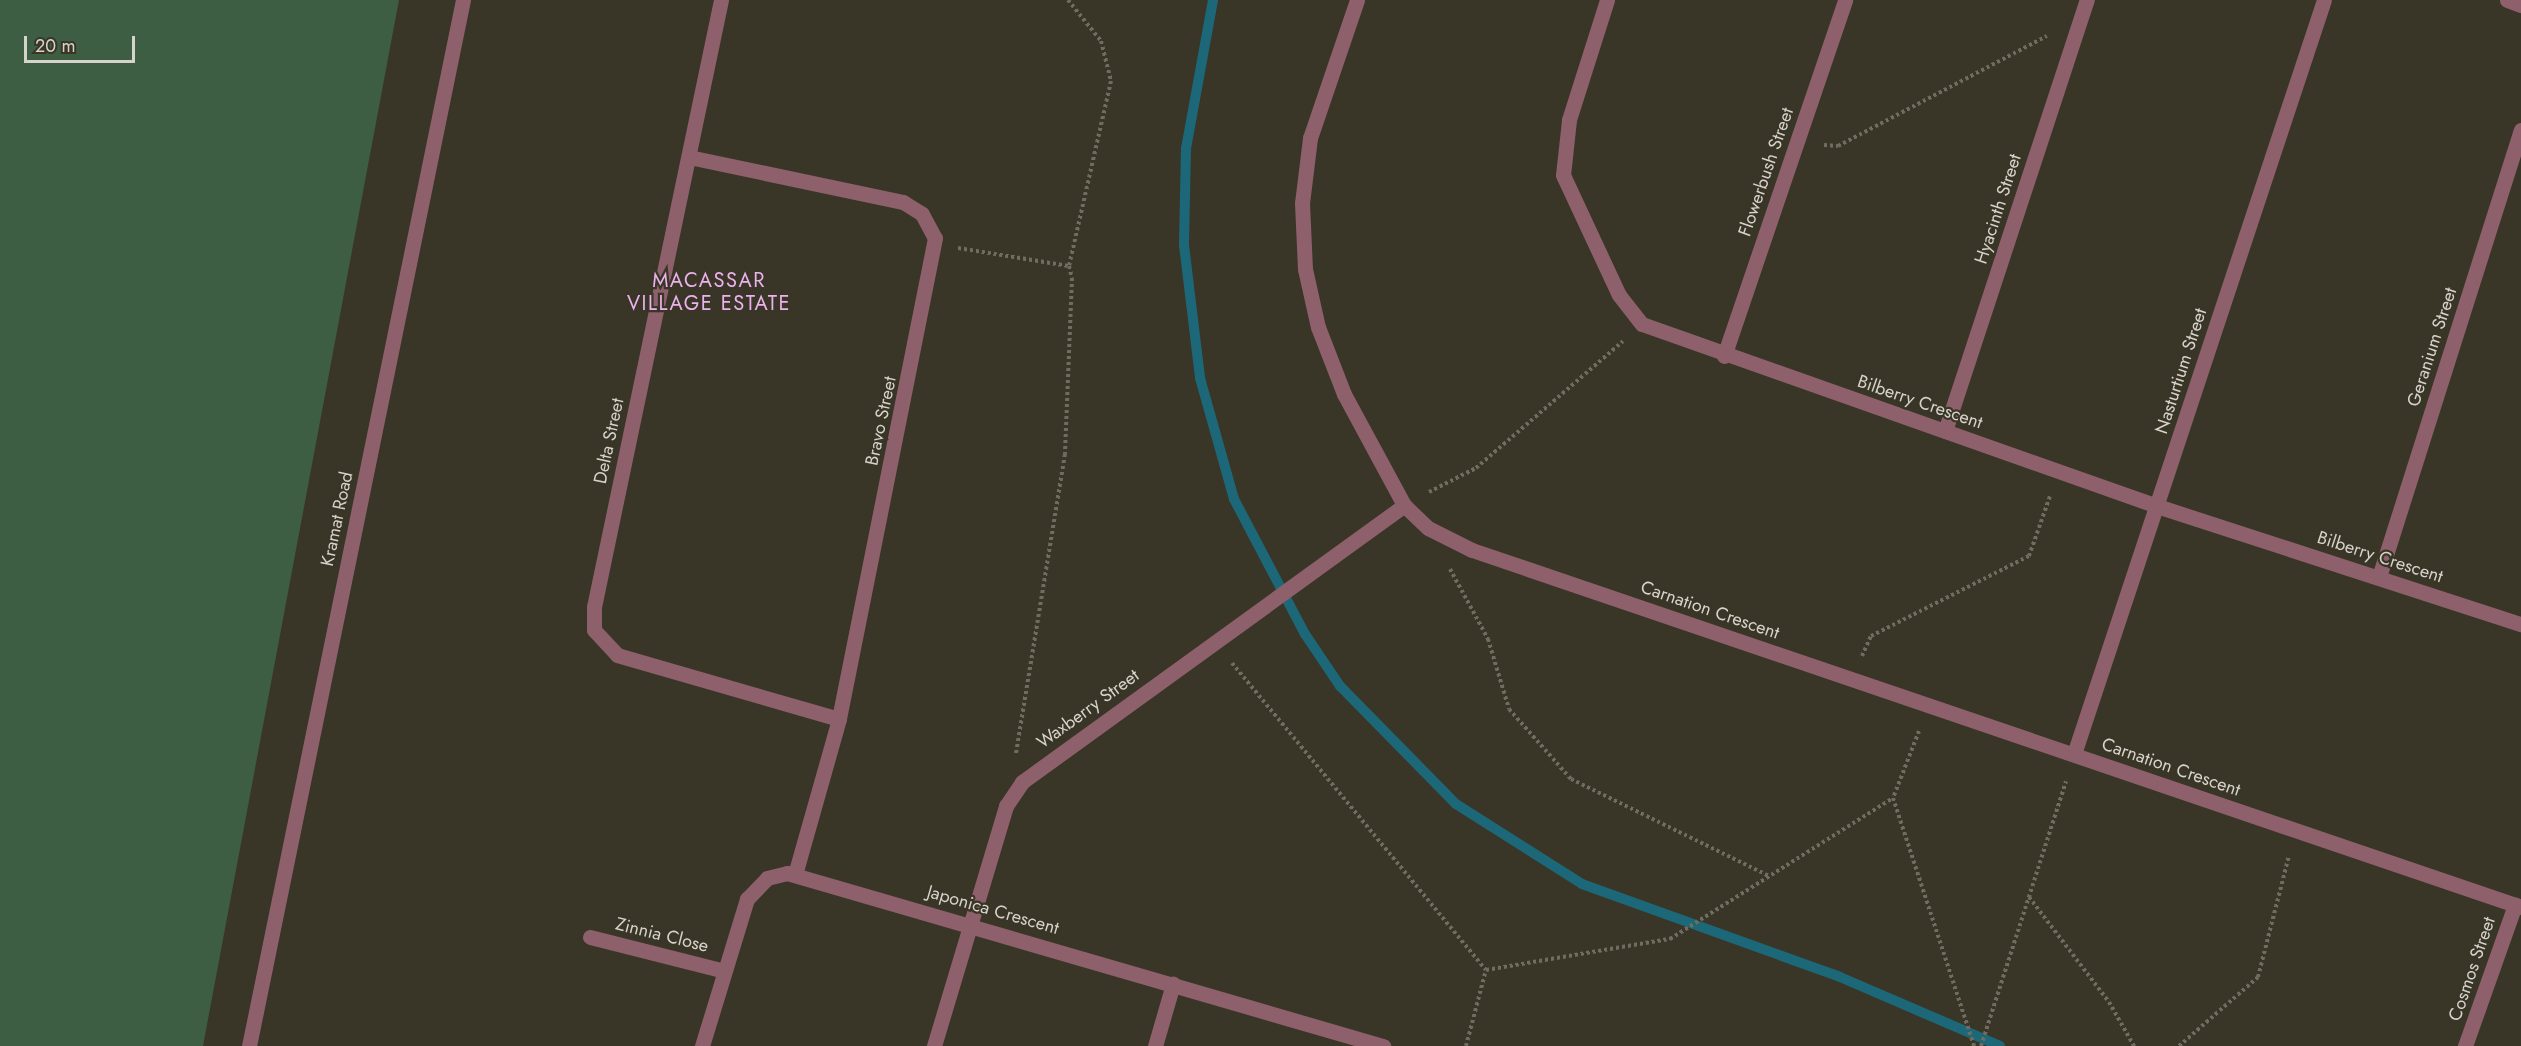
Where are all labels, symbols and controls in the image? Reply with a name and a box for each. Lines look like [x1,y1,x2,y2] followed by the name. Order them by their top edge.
[27,24,138,62] scale bar
[35,33,75,59] text: 20 m
[1734,105,1798,239] street label: Flowerbush Street
[1970,151,2026,267] street label: Hyacinth Street
[627,268,791,315] district label: MACASSAR VILLAGE ESTATE
[2403,285,2461,409] street label: Geranium Street
[2151,306,2211,436] street label: Nasturtium Street
[1855,370,1985,434] street label: Bilberry Crescent
[861,374,901,468] street label: Bravo Street
[589,396,629,486] street label: Delta Street
[316,470,358,568] street label: Kramat Road
[2314,526,2446,588] street label: Bilberry Crescent
[1638,576,1782,644] street label: Carnation Crescent
[1033,665,1143,753] street label: Waxberry Street
[2099,733,2243,801] street label: Carnation Crescent
[925,881,1061,939] street label: Japonica Crescent
[613,913,711,957] street label: Zinnia Close
[2444,914,2500,1024] street label: Cosmos Street

